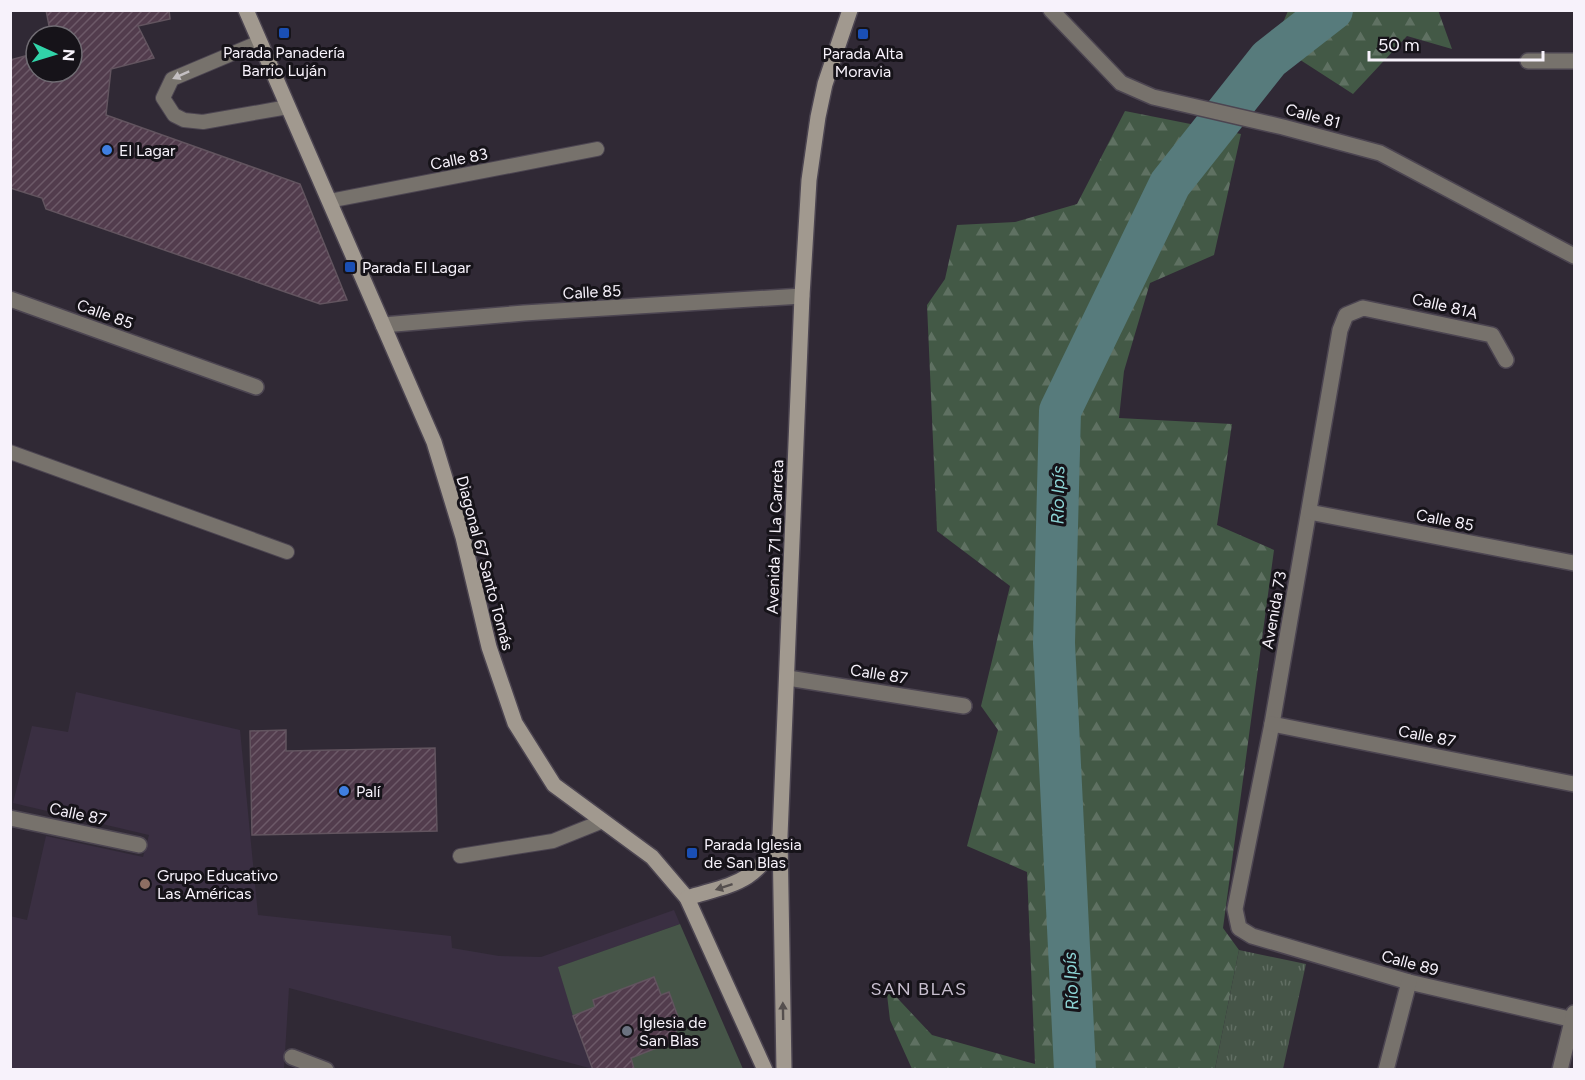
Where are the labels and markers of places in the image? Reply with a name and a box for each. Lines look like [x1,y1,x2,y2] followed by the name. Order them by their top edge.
[277,26,291,40] marker: Parada Panadería Barrio Luján
[856,27,870,41] marker: Parada Alta Moravia
[223,43,345,80] place label: Parada Panadería Barrio Luján
[823,44,903,81] place label: Parada Alta Moravia
[119,141,176,160] place label: El Lagar
[100,143,114,157] marker: El Lagar
[362,258,471,277] place label: Parada El Lagar
[343,260,357,274] marker: Parada El Lagar
[356,782,382,801] place label: Palí
[337,784,351,798] marker: Palí
[704,835,802,872] place label: Parada Iglesia de San Blas
[685,846,699,860] marker: Parada Iglesia de San Blas
[157,866,278,903] place label: Grupo Educativo Las Américas
[138,877,152,891] marker: Grupo Educativo Las Américas
[639,1013,707,1050] place label: Iglesia de San Blas
[620,1024,634,1038] marker: Iglesia de San Blas

